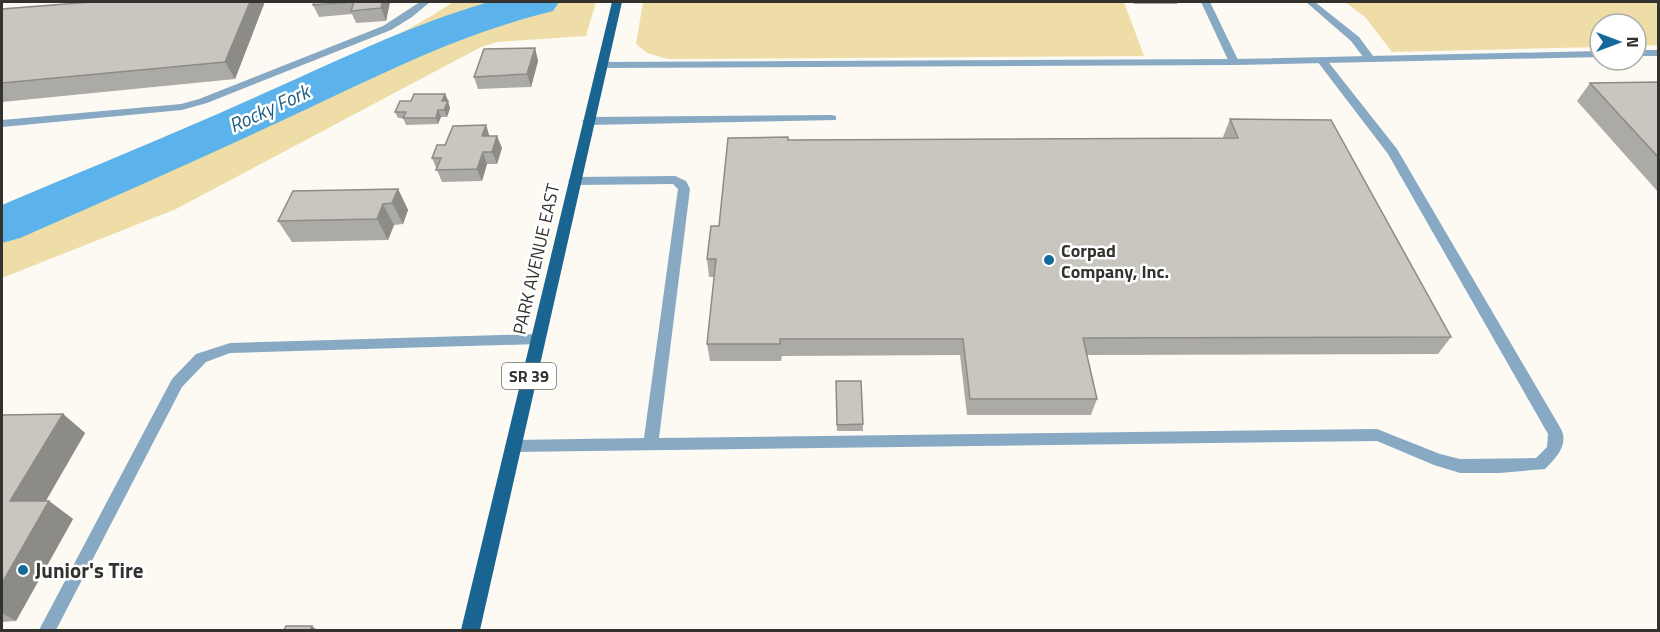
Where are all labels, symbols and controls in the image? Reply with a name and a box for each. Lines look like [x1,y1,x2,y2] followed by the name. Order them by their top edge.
[1588,12,1648,72] north arrow
[1621,36,1645,48] text: N
[223,75,316,140] water label: Rocky Fork
[505,180,567,337] street label: PARK AVENUE EAST
[1061,237,1169,285] place label: Corpad Company, Inc.
[1042,253,1056,267] marker: Corpad Company, Inc.
[502,363,556,389] road number: SR 39
[35,554,144,586] place label: Junior's Tire
[16,563,30,577] marker: Junior's Tire

